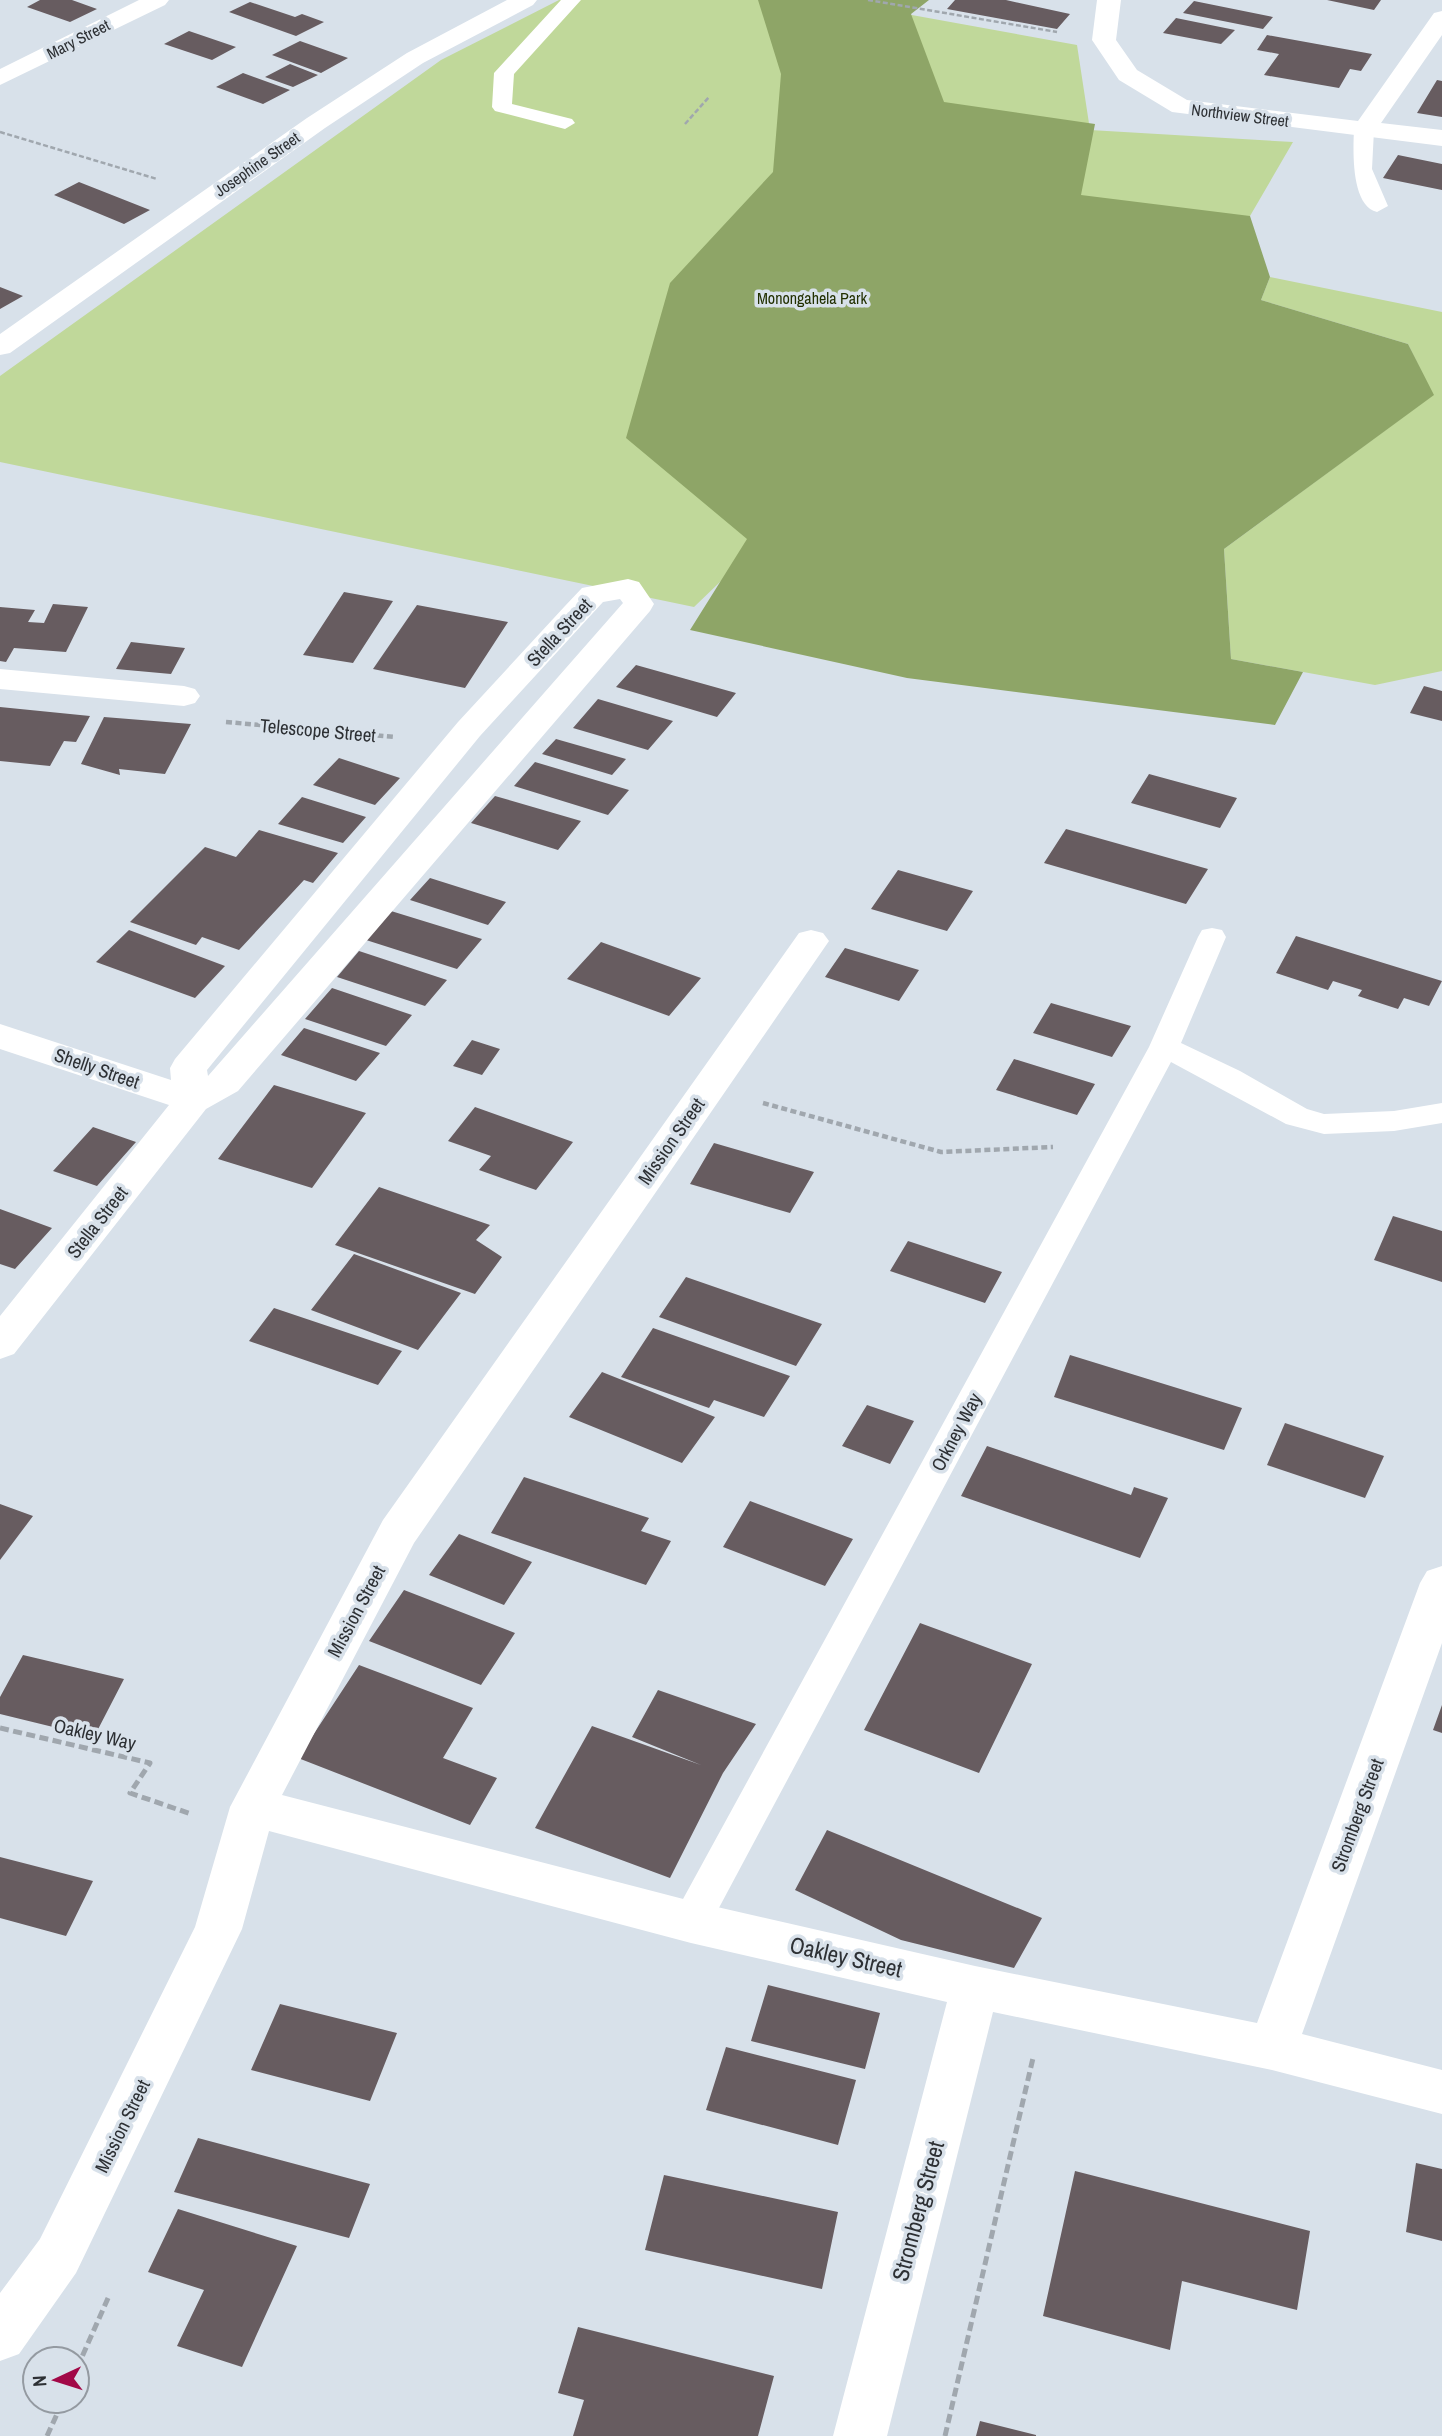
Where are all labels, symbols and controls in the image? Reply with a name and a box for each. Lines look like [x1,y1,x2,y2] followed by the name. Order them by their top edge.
[43,14,114,64] street label: Mary Street
[1190,98,1290,132] street label: Northview Street
[210,126,304,201] street label: Josephine Street
[757,287,867,309] park label: Monongahela Park
[521,592,598,672] street label: Stella Street
[259,712,378,748] street label: Telescope Street
[51,1041,144,1095] street label: Shelly Street
[632,1092,711,1190] street label: Mission Street
[61,1180,134,1263] street label: Stella Street
[925,1388,988,1476] street label: Orkney Way
[321,1560,391,1661] street label: Mission Street
[51,1712,139,1756] street label: Oakley Way
[1324,1754,1390,1875] street label: Stromberg Street
[787,1929,905,1984] street label: Oakley Street
[88,2075,156,2177] street label: Mission Street
[884,2137,951,2284] street label: Stromberg Street
[21,2345,91,2415] north arrow
[26,2375,52,2388] text: N

